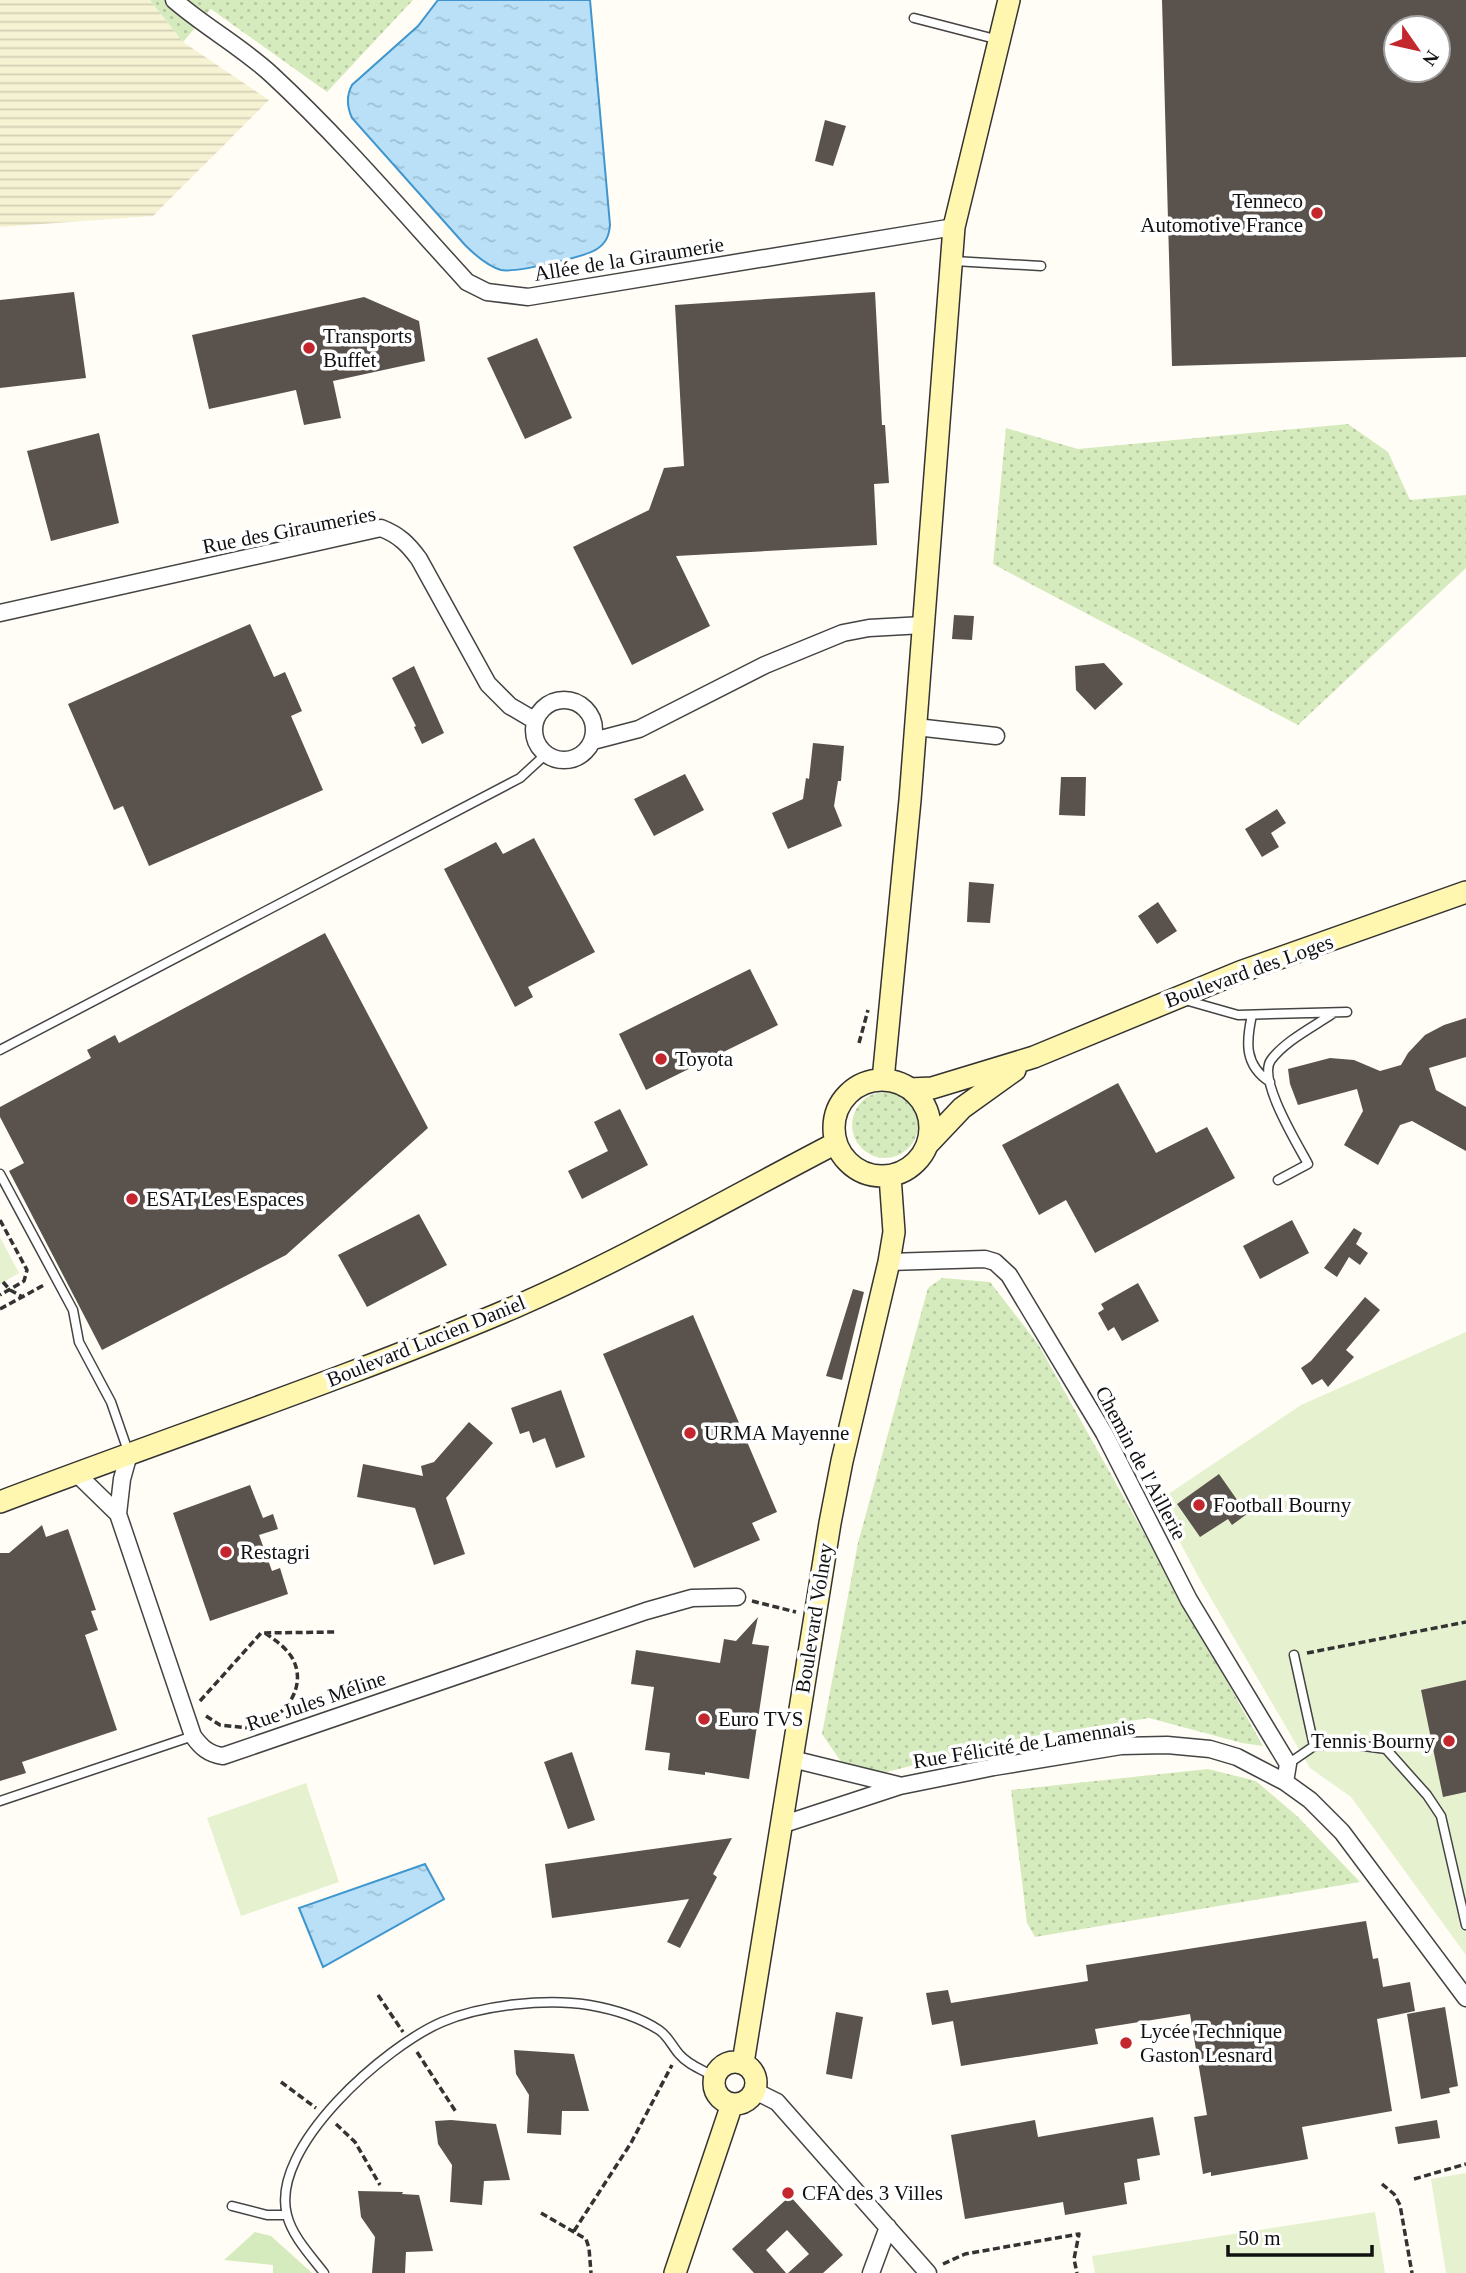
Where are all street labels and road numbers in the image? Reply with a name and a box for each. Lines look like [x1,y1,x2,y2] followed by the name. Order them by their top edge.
[532,232,726,286] street label: Allée de la Giraumerie
[200,501,378,559] street label: Rue des Giraumeries
[1162,929,1336,1013] street label: Boulevard des Loges
[323,1290,529,1392] street label: Boulevard Lucien Daniel
[1090,1382,1192,1544] street label: Chemin de l'Aillerie
[790,1541,838,1695] street label: Boulevard Volney
[243,1666,389,1736] street label: Rue Jules Méline
[911,1715,1137,1773] street label: Rue Félicité de Lamennais

